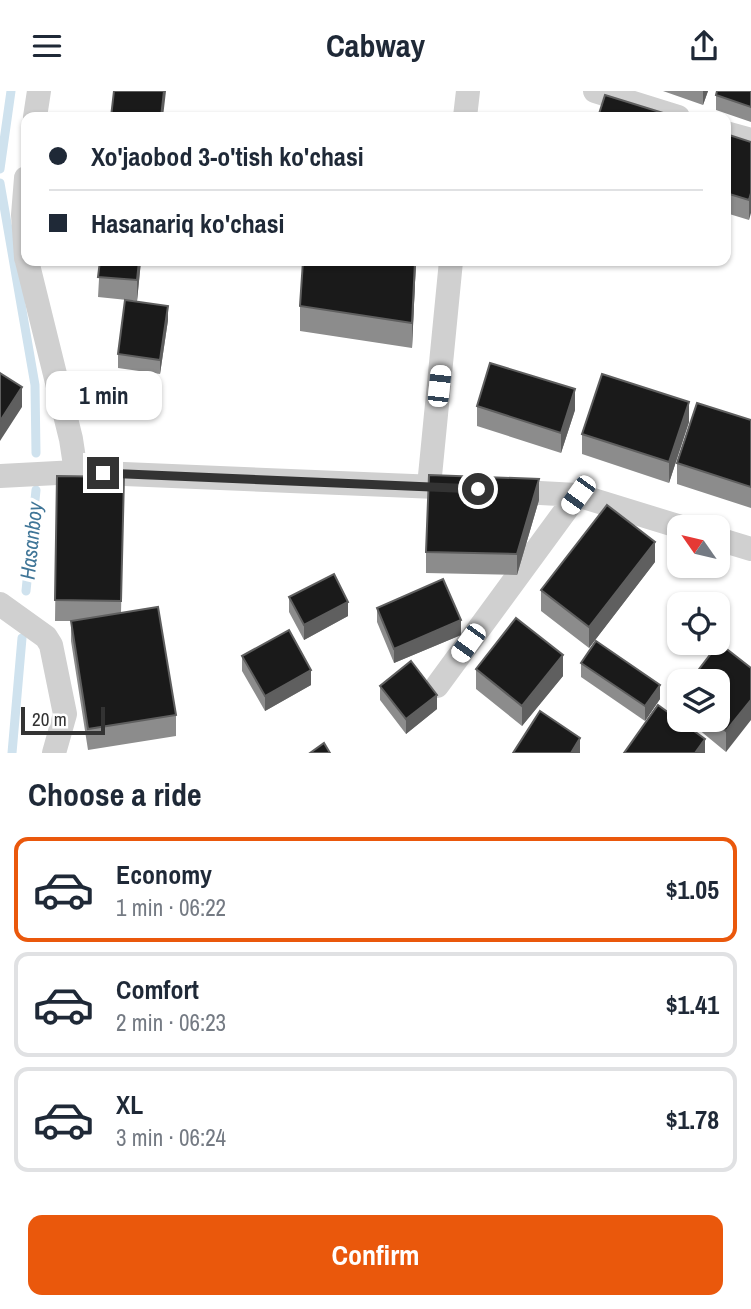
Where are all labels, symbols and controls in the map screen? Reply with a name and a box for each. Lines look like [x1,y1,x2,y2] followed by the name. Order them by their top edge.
[326,24,425,67] text: Cabway
[28,27,66,65] icon: menu
[685,27,723,65] icon: share
[91,139,364,174] text: Xo'jaobod 3-o'tish ko'chasi
[91,206,285,241] text: Hasanariq ko'chasi
[427,364,452,408] car
[45,371,161,421] callout: 1 min
[79,380,129,411] text: 1 min
[87,457,119,489] route end
[558,472,599,518] car
[462,473,494,505] route start
[13,500,50,581] water label: Hasanboy
[667,515,730,577] north arrow
[667,515,730,732] map controls
[667,592,730,655] button: locate
[448,620,489,666] car
[667,669,730,732] button: layers
[21,703,105,735] scale bar
[32,706,67,732] text: 20 m
[28,773,202,816] text: Choose a ride
[116,857,212,892] text: Economy
[32,858,95,921] icon: car
[666,872,719,907] text: $1.05
[116,892,226,923] text: 1 min · 06:22
[116,972,199,1007] text: Comfort
[32,973,95,1036] icon: car
[666,987,719,1022] text: $1.41
[116,1007,226,1038] text: 2 min · 06:23
[116,1087,143,1122] text: XL
[32,1088,95,1151] icon: car
[666,1102,719,1137] text: $1.78
[116,1122,226,1153] text: 3 min · 06:24
[28,1215,723,1295] button: Confirm

